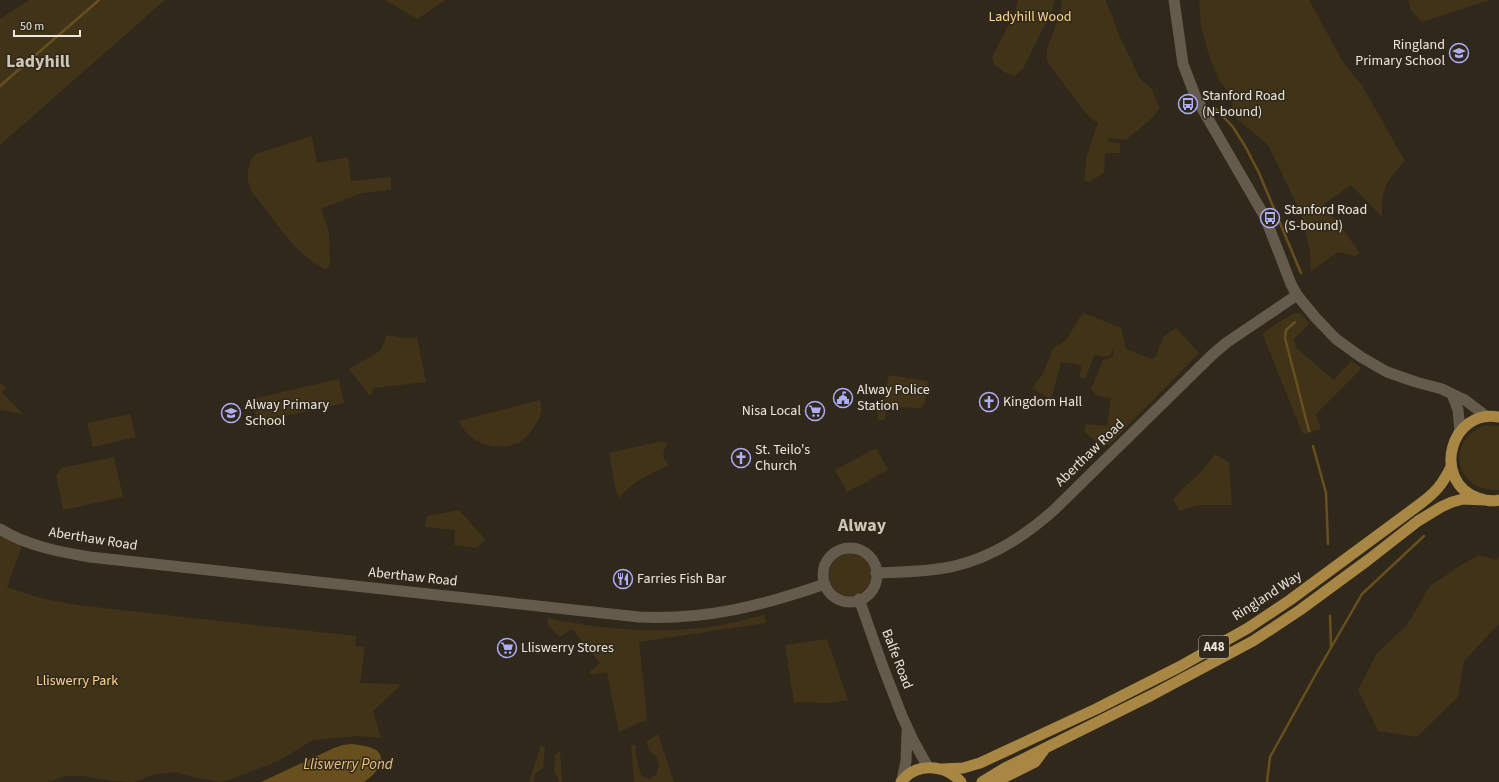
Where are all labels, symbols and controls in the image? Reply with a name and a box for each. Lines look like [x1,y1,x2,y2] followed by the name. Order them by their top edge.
[988,7,1072,27] park label: Ladyhill Wood
[14,12,80,38] scale bar
[20,18,44,35] text: 50 m
[1355,35,1445,71] place label: Ringland Primary School
[1448,42,1470,64] school or university icon: Ringland Primary School
[6,49,70,74] district label: Ladyhill
[1202,86,1285,122] place label: Stanford Road (N-bound)
[1177,93,1199,115] bus stop icon: Stanford Road (N-bound)
[1284,200,1367,236] place label: Stanford Road (S-bound)
[1259,207,1281,229] bus stop icon: Stanford Road (S-bound)
[857,380,930,416] place label: Alway Police Station
[832,387,854,409] public building icon: Alway Police Station
[978,391,1000,413] church icon: Kingdom Hall
[1003,392,1083,412] place label: Kingdom Hall
[245,395,330,431] place label: Alway Primary School
[804,400,826,422] supermarket icon: Nisa Local
[742,401,801,421] place label: Nisa Local
[220,402,242,424] school or university icon: Alway Primary School
[1051,415,1129,491] street label: Aberthaw Road
[755,440,810,476] place label: St. Teilo's Church
[730,447,752,469] church icon: St. Teilo's Church
[837,513,887,538] district label: Alway
[47,522,139,556] street label: Aberthaw Road
[367,562,459,592] street label: Aberthaw Road
[1228,566,1306,626] street label: Ringland Way
[612,568,634,590] restaurant icon: Farries Fish Bar
[637,569,726,589] place label: Farries Fish Bar
[876,626,918,692] street label: Balfe Road
[1199,636,1229,658] road number: A48
[496,637,518,659] supermarket icon: Lliswerry Stores
[521,638,614,658] place label: Lliswerry Stores
[36,671,118,691] park label: Lliswerry Park
[303,754,394,775] water label: Lliswerry Pond

